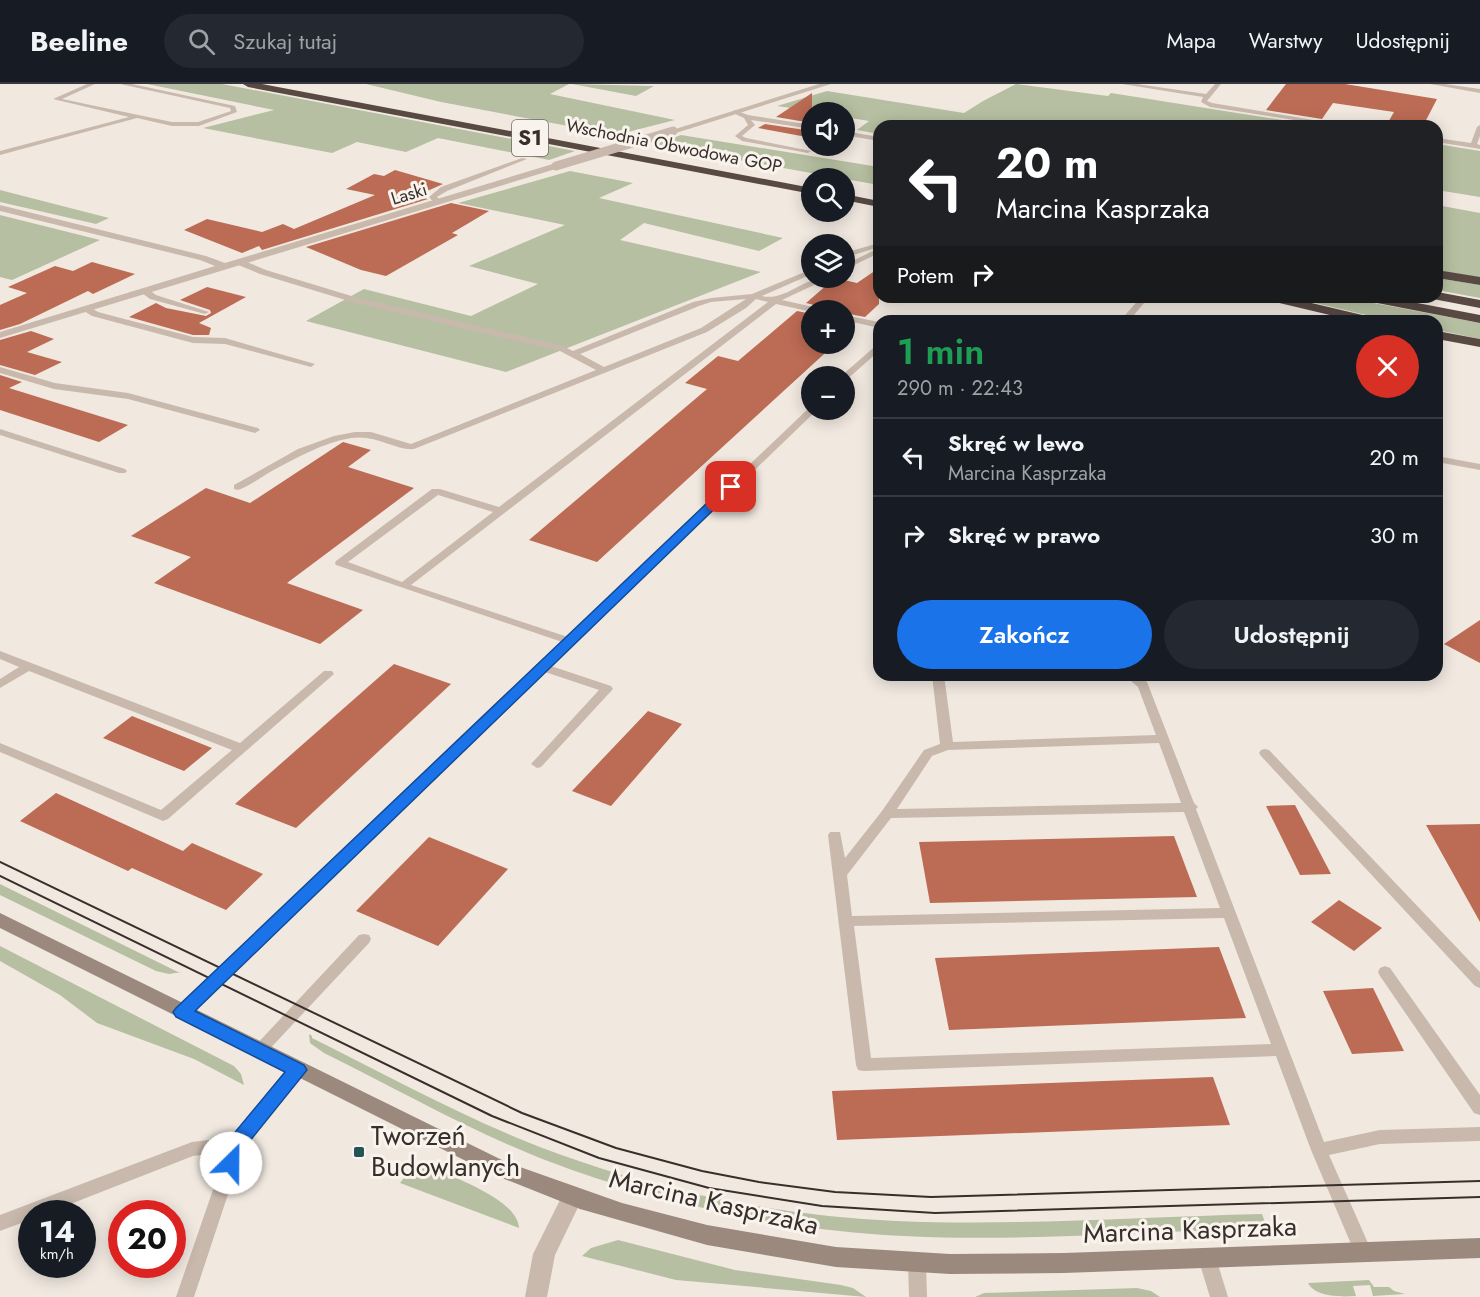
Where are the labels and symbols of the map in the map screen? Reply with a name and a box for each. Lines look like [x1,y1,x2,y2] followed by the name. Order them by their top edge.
[564,112,784,180] street label: Wschodnia Obwodowa GOP
[512,120,548,156] road number: S1
[388,176,430,212] street label: Laski
[705,461,756,512] pin
[371,1116,520,1186] place label: Tworzeń Budowlanych
[199,1131,263,1195] position arrow
[352,1145,366,1159] marker: Tworzeń Budowlanych
[606,1158,823,1245] street label: Marcina Kasprzaka
[108,1200,186,1278] speed limit sign: 20
[1082,1206,1297,1253] street label: Marcina Kasprzaka

